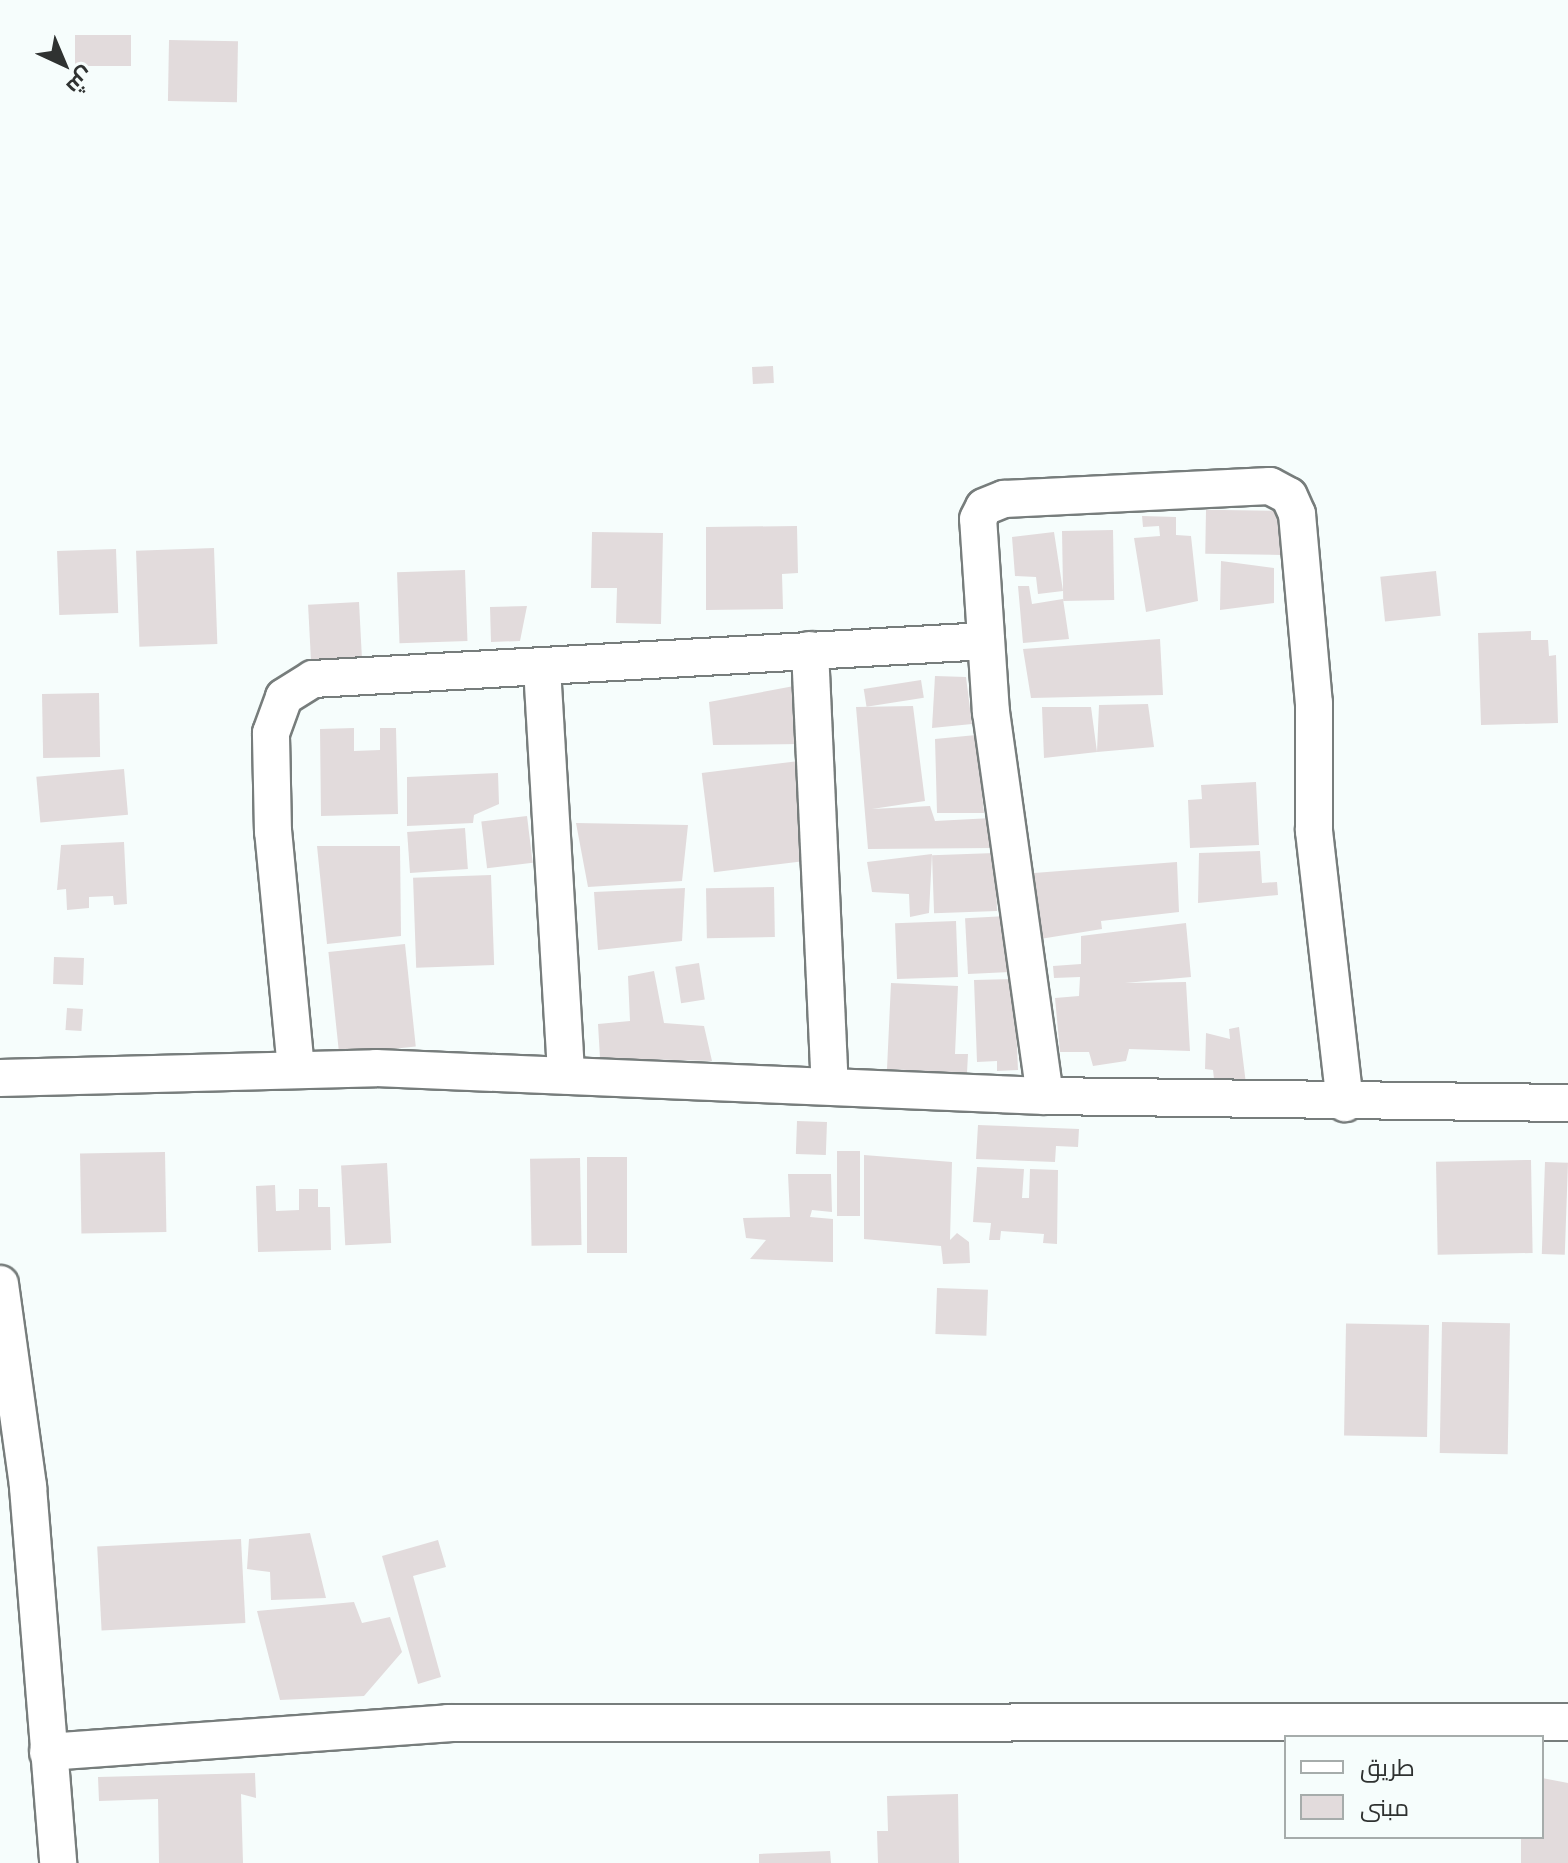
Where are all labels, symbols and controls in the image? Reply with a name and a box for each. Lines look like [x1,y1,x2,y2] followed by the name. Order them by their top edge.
[24,24,104,104] north arrow
[61,62,101,101] text: ش
[1284,1735,1544,1839] legend
[1360,1752,1415,1781] text: طريق
[1360,1792,1409,1821] text: مبنى

